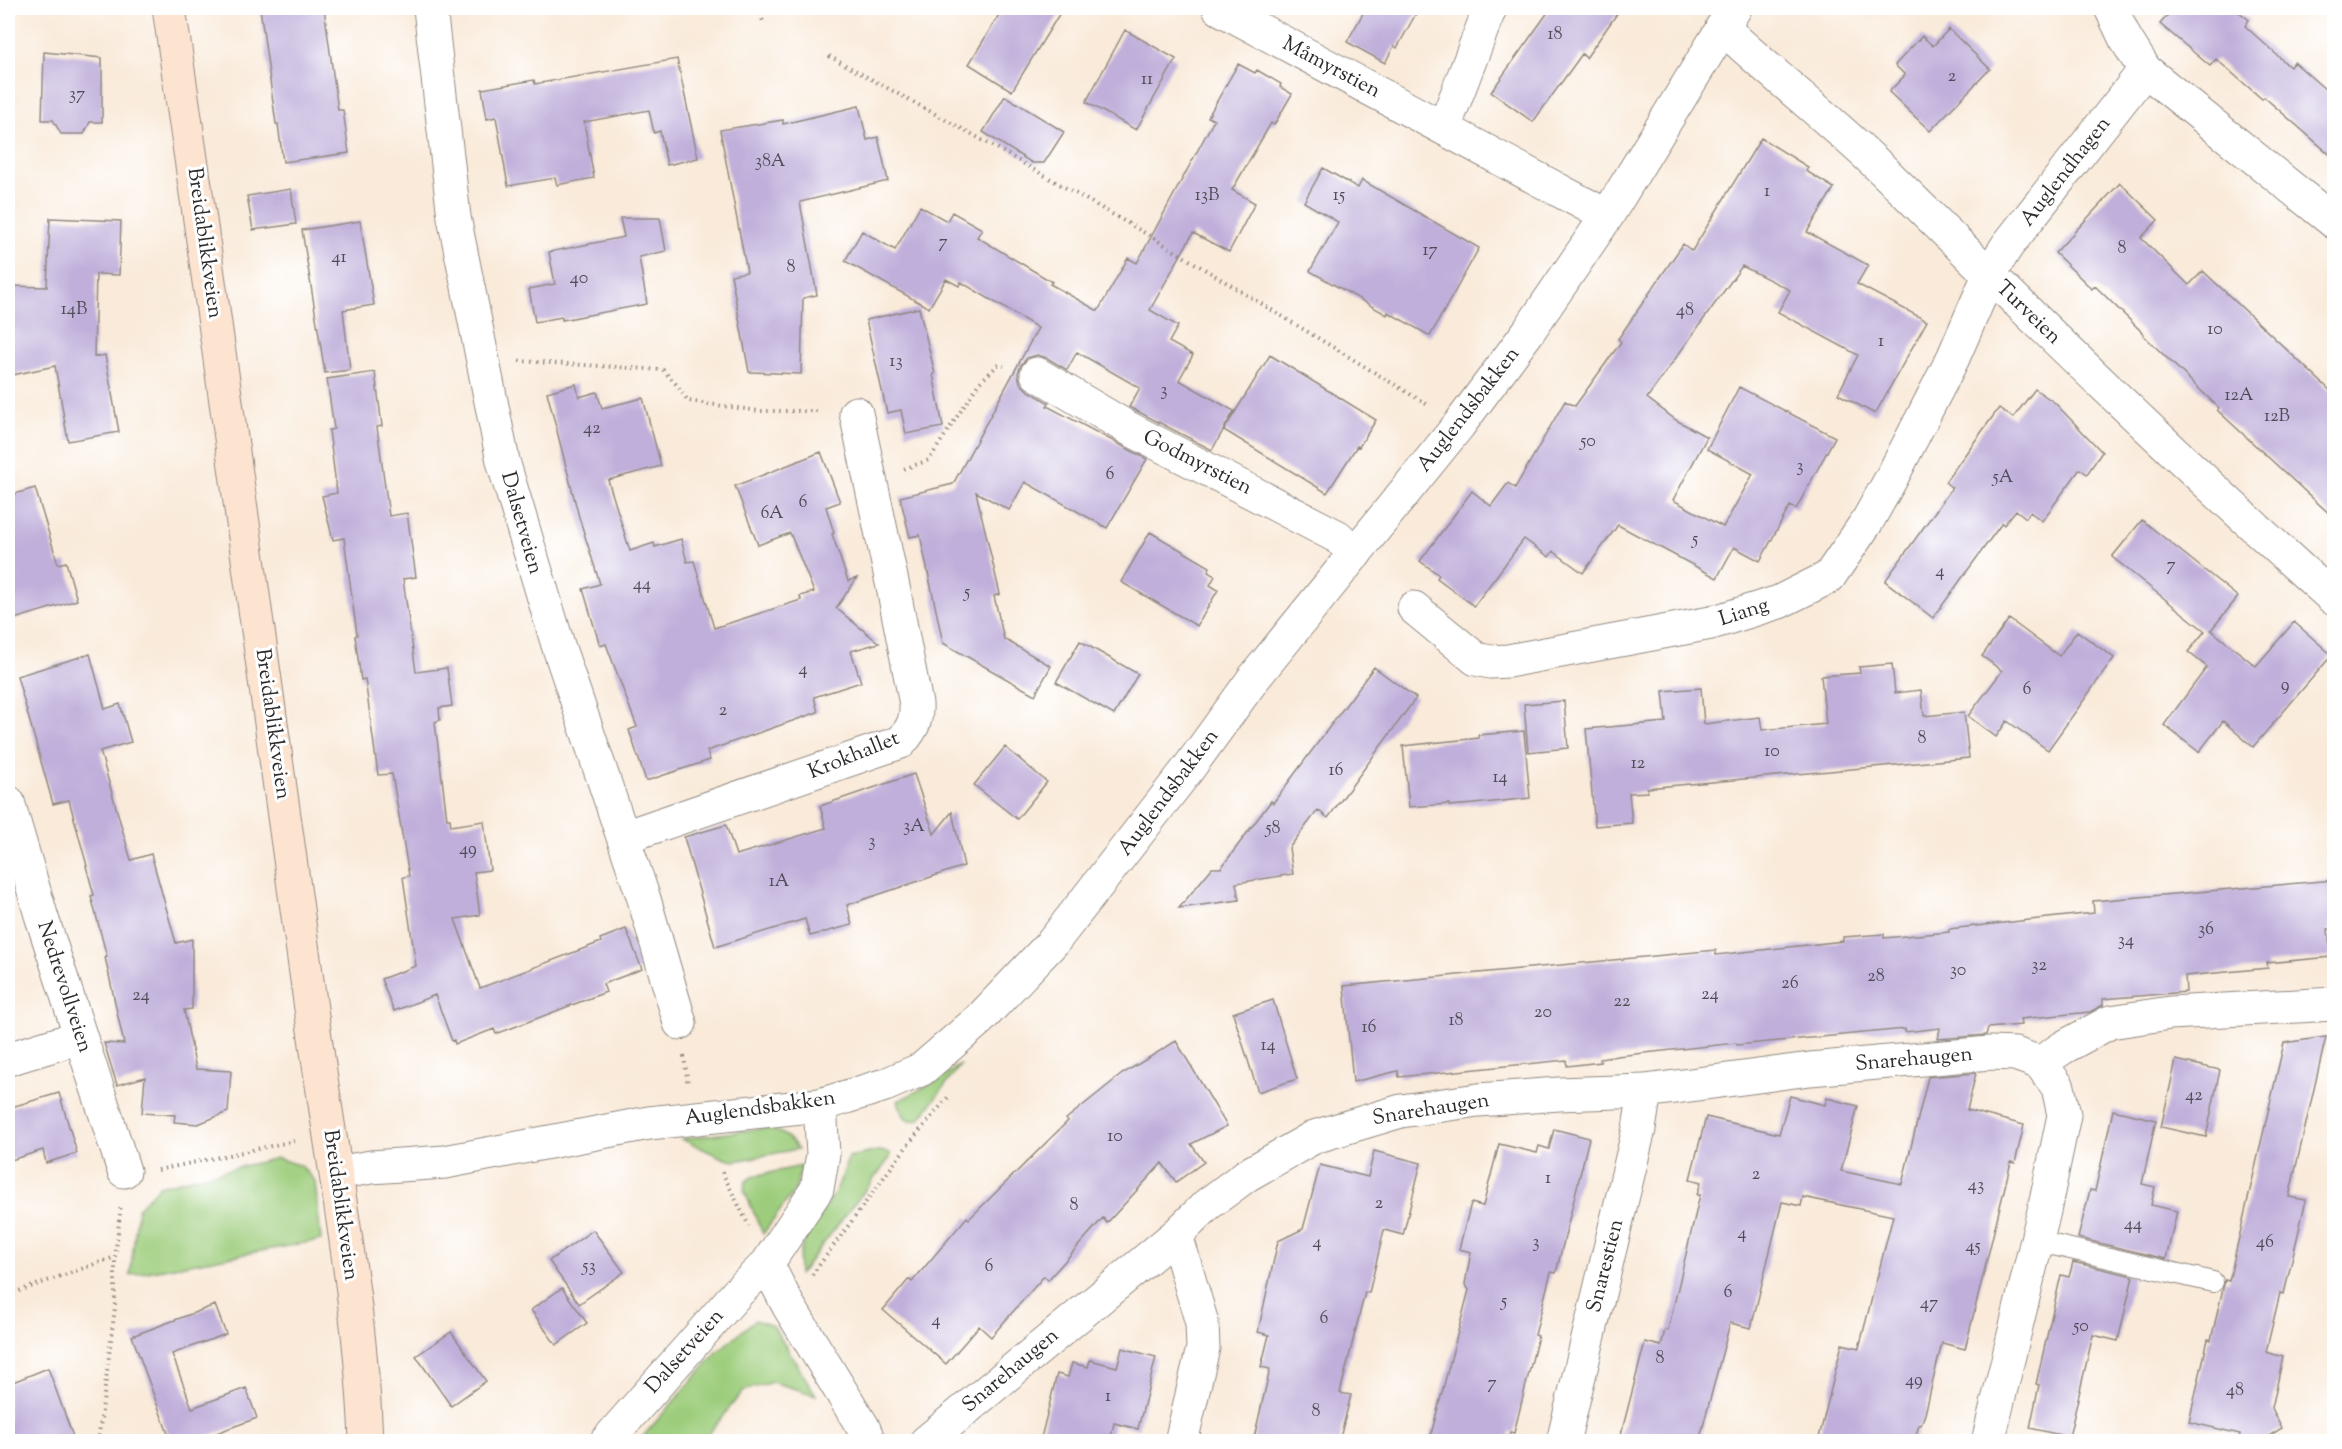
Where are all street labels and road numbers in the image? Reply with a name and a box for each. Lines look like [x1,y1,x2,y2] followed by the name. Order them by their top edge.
[1276,30,1386,106] street label: Måmyrstien
[2013,111,2119,233] street label: Auglendhagen
[179,166,229,320] street label: Breidablikkveien
[1988,274,2068,352] street label: Turveien
[1410,341,1528,479] street label: Auglendsbakken
[1137,423,1257,503] street label: Godmyrstien
[492,468,550,578] street label: Dalsetveien
[1715,591,1773,635] street label: Liang
[247,647,297,801] street label: Breidablikkveien
[1111,723,1227,863] street label: Auglendsbakken
[804,724,904,788] street label: Krokhallet
[29,917,99,1057] street label: Nedrevollveien
[1854,1040,1974,1080] street label: Snarehaugen
[683,1084,837,1134] street label: Auglendsbakken
[1370,1086,1492,1134] street label: Snarehaugen
[315,1128,365,1282] street label: Breidablikkveien
[1580,1216,1632,1316] street label: Snarestien
[639,1303,731,1401] street label: Dalsetveien
[956,1322,1066,1420] street label: Snarehaugen

